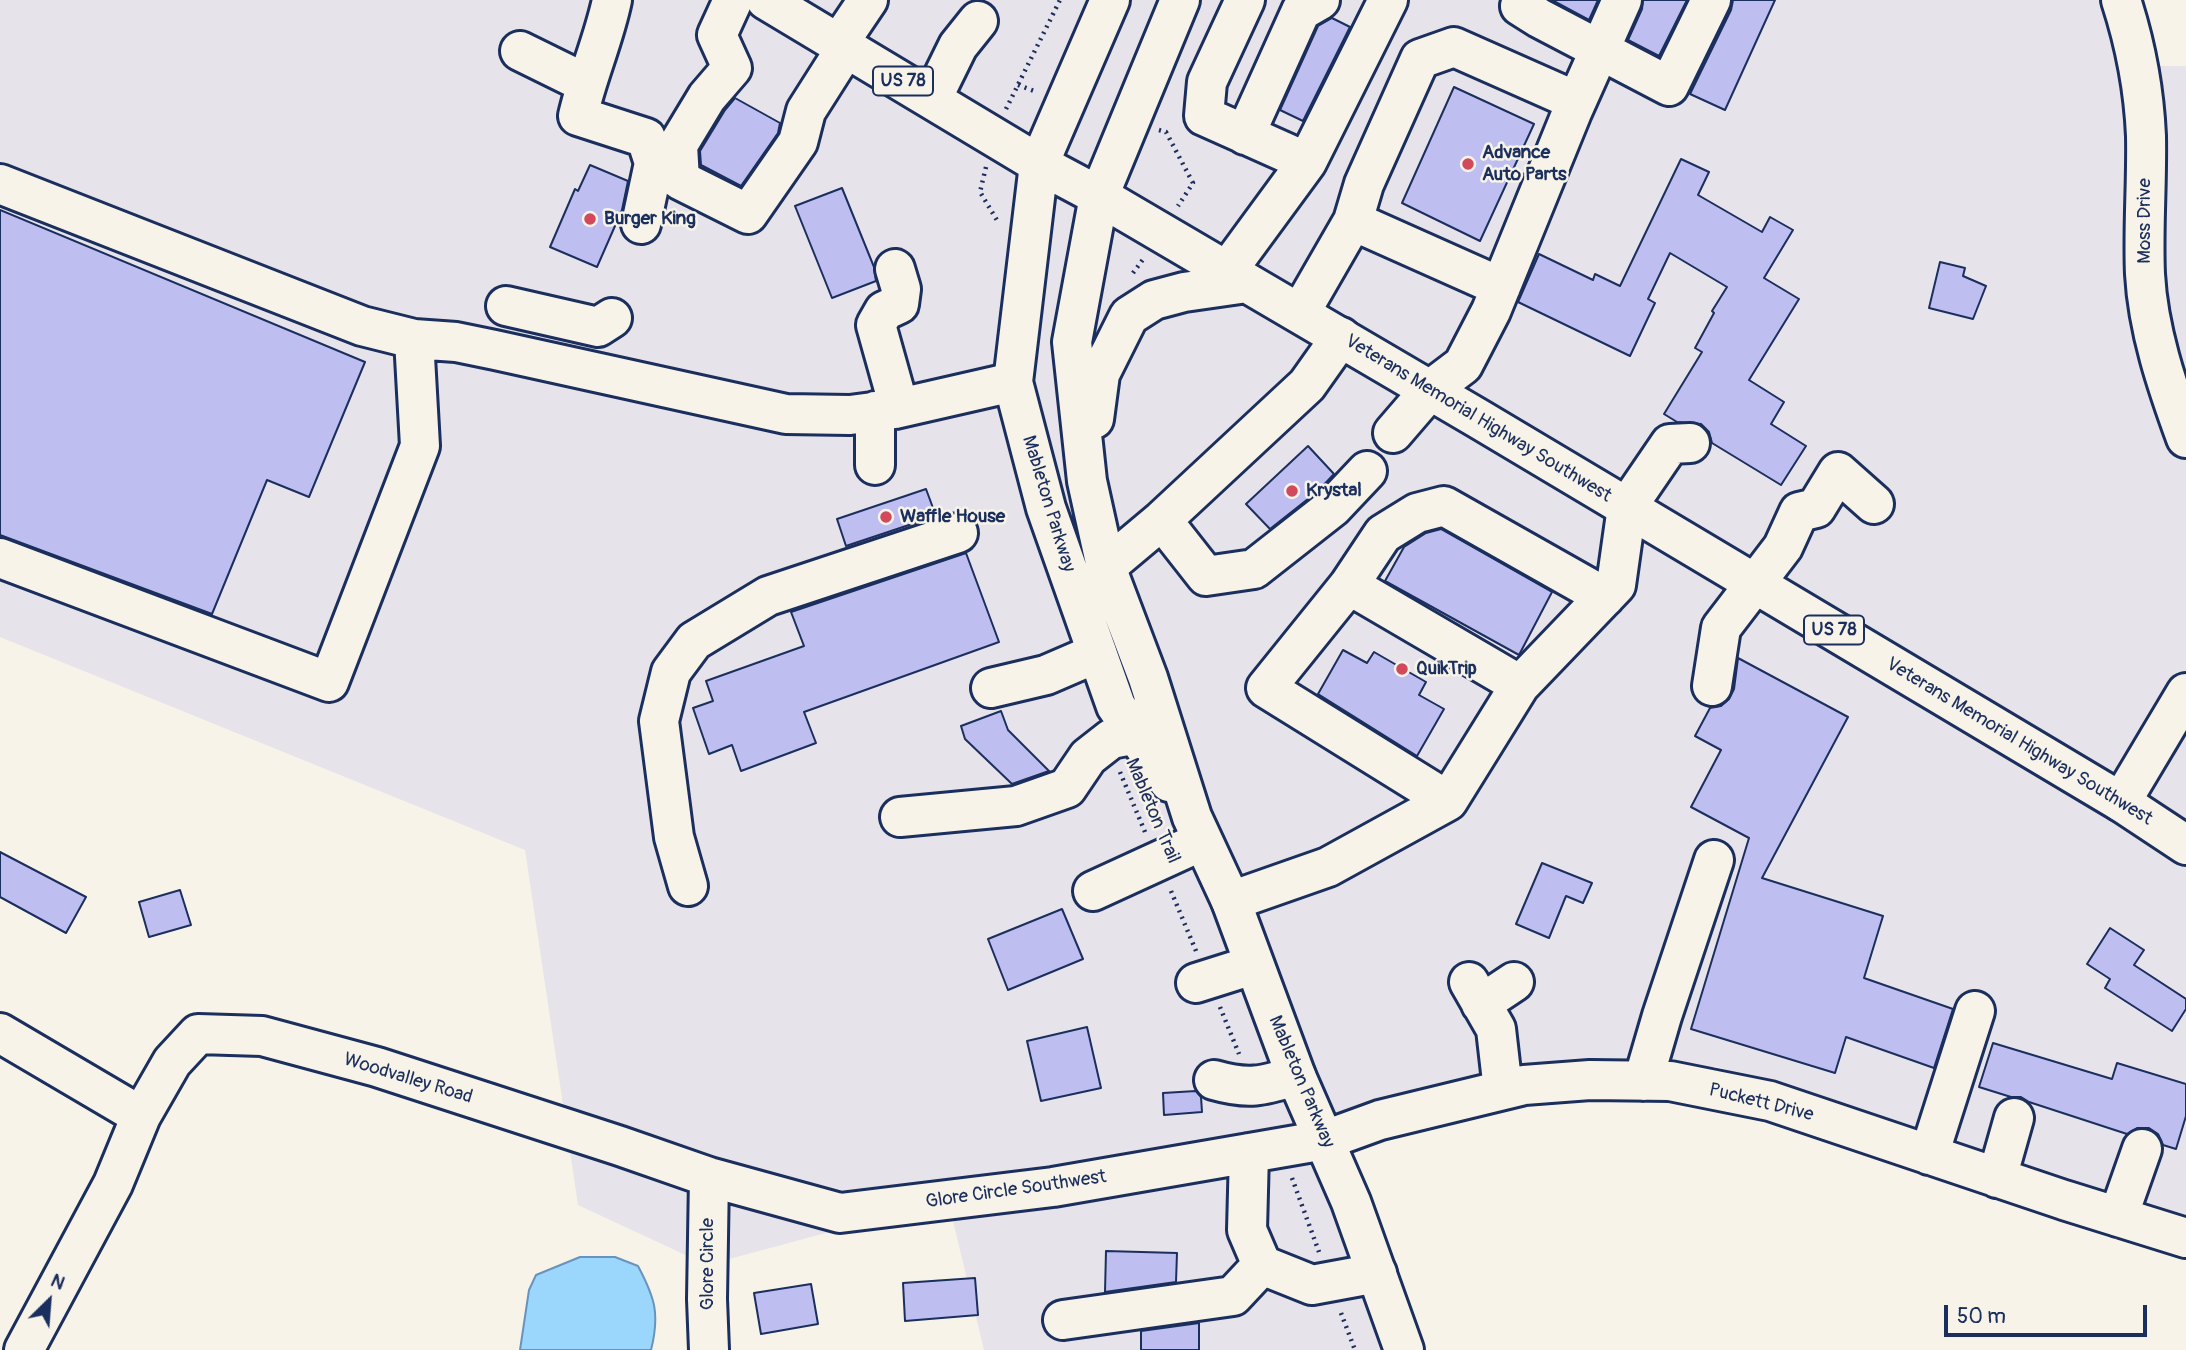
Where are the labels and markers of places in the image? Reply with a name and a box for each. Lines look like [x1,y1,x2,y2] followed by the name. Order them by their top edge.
[1482,142,1567,186] place label: Advance Auto Parts
[1460,156,1476,172] marker: Advance Auto Parts
[604,208,696,230] place label: Burger King
[582,211,598,227] marker: Burger King
[1306,480,1362,502] place label: Krystal
[1284,483,1300,499] marker: Krystal
[900,506,1005,528] place label: Waffle House
[878,509,894,525] marker: Waffle House
[1416,658,1477,680] place label: QuikTrip
[1394,661,1410,677] marker: QuikTrip

